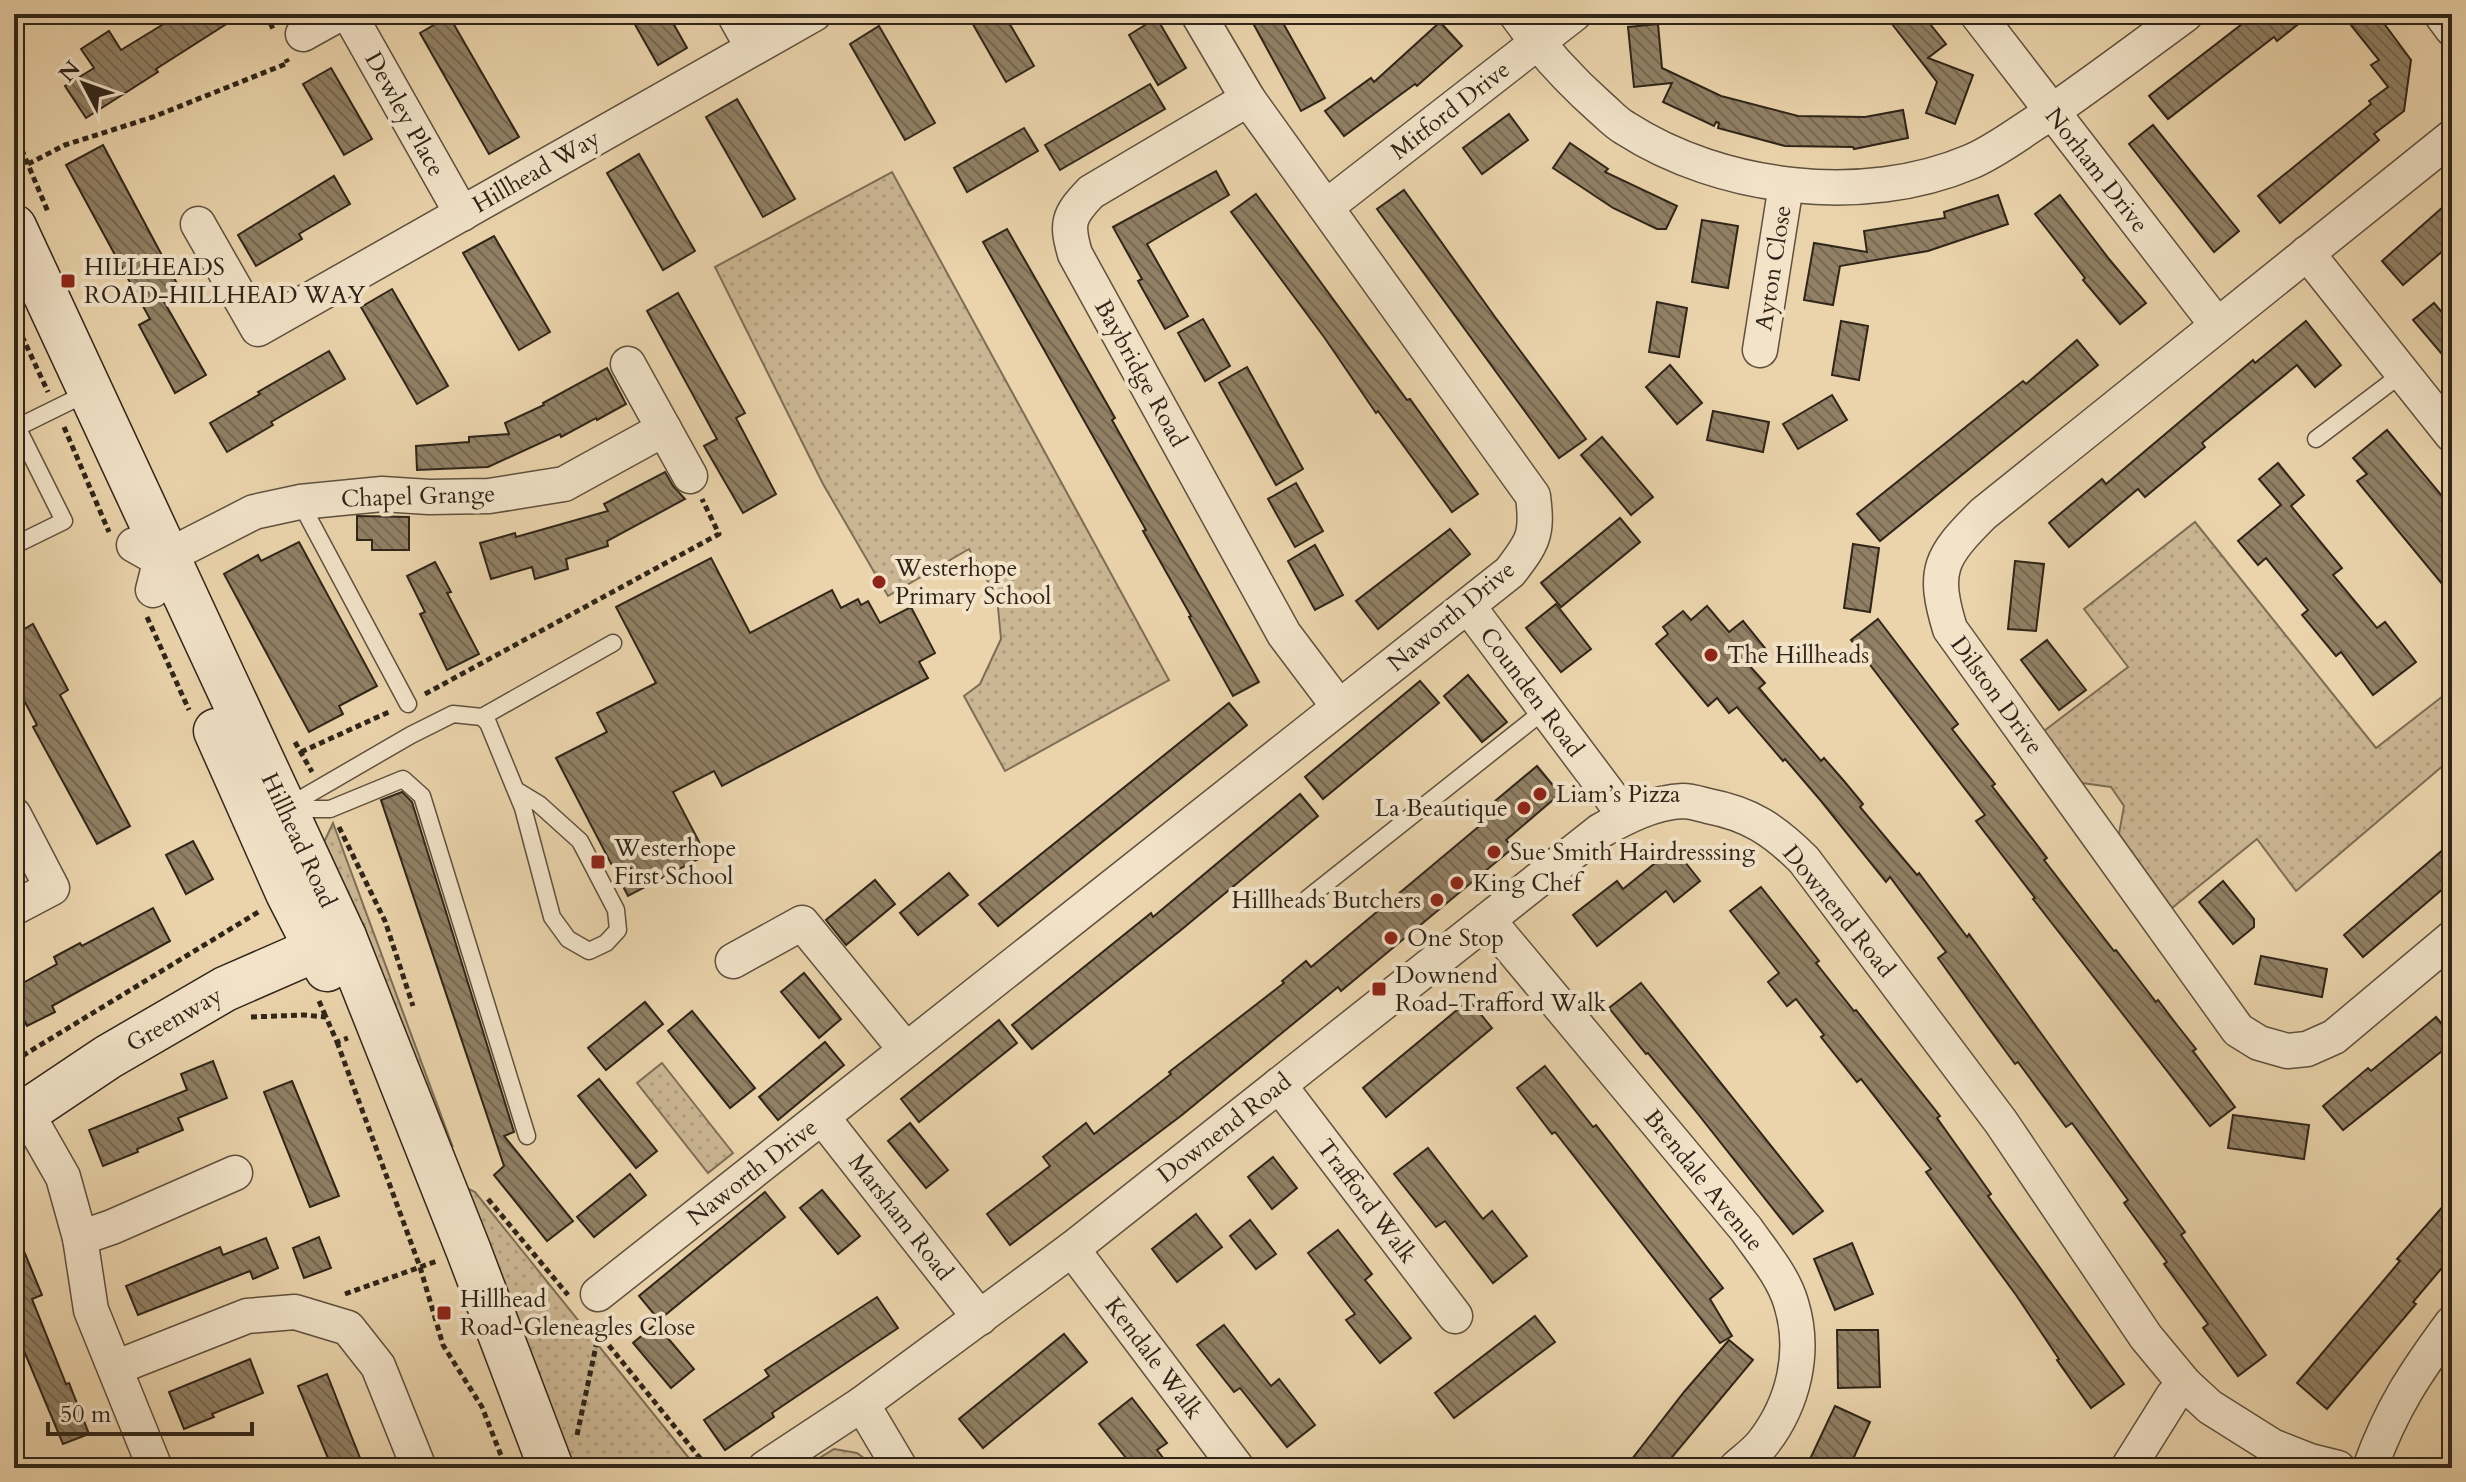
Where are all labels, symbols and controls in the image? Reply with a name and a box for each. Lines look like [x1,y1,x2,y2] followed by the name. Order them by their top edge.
[44,44,124,124] north arrow
[357,46,453,183] street label: Dewley Place
[1384,53,1517,167] street label: Mitford Drive
[52,54,87,89] text: N
[2037,101,2156,240] street label: Norham Drive
[466,121,606,221] street label: Hillhead Way
[1747,203,1800,333] street label: Ayton Close
[84,251,365,312] place label: HILLHEADS ROAD-HILLHEAD WAY
[59,272,77,290] marker: HILLHEADS ROAD-HILLHEAD WAY
[1086,293,1195,453] street label: Baybridge Road
[340,477,496,516] street label: Chapel Grange
[894,552,1051,613] place label: Westerhope Primary School
[1381,553,1522,680] street label: Naworth Drive
[870,573,888,591] marker: Westerhope Primary School
[1472,621,1591,764] street label: Counden Road
[1942,629,2051,761] street label: Dilston Drive
[1727,639,1869,672] place label: The Hillheads
[1702,646,1720,664] marker: The Hillheads
[253,767,344,913] street label: Hillhead Road
[1556,778,1681,811] place label: Liam’s Pizza
[1531,785,1549,803] marker: Liam’s Pizza
[1375,792,1508,825] place label: La Beautique
[1515,799,1533,817] marker: La Beautique
[613,832,736,893] place label: Westerhope First School
[1510,836,1756,869] place label: Sue Smith Hairdresssing
[1775,838,1903,985] street label: Downend Road
[1485,843,1503,861] marker: Sue Smith Hairdresssing
[589,853,607,871] marker: Westerhope First School
[1473,867,1585,900] place label: King Chef
[1448,874,1466,892] marker: King Chef
[1231,884,1421,917] place label: Hillheads Butchers
[1428,891,1446,909] marker: Hillheads Butchers
[1407,922,1504,955] place label: One Stop
[1382,929,1400,947] marker: One Stop
[1395,959,1607,1020] place label: Downend Road-Trafford Walk
[120,979,228,1060] street label: Greenway
[1370,980,1388,998] marker: Downend Road-Trafford Walk
[1150,1065,1298,1191] street label: Downend Road
[1636,1102,1771,1258] street label: Brendale Avenue
[680,1111,824,1234] street label: Naworth Drive
[1309,1132,1424,1270] street label: Trafford Walk
[841,1147,961,1288] street label: Marsham Road
[460,1283,696,1344] place label: Hillhead Road-Gleneagles Close
[1097,1291,1210,1426] street label: Kendale Walk
[435,1304,453,1322] marker: Hillhead Road-Gleneagles Close
[48,1386,252,1436] scale bar
[60,1398,112,1431] text: 50 m

